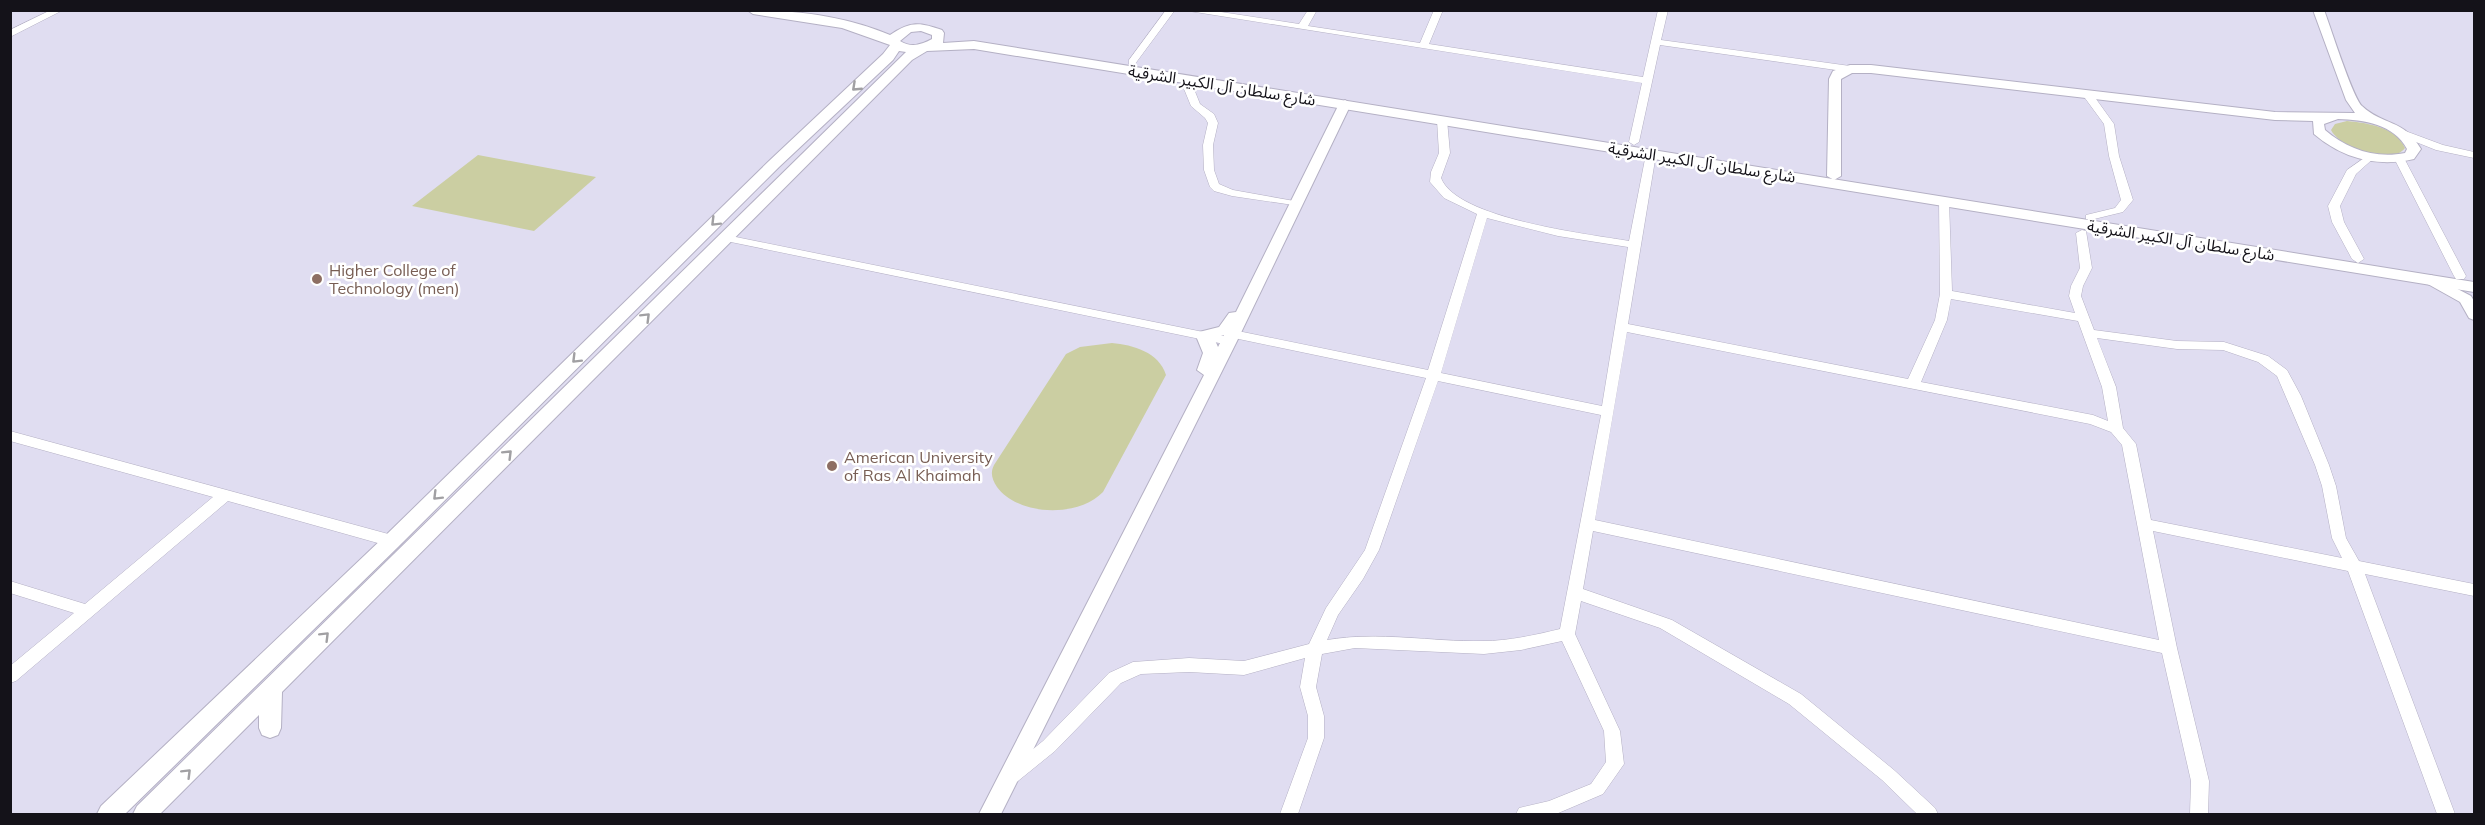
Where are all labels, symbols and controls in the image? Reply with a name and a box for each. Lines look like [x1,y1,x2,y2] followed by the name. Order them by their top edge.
[1126,60,1317,113] street label: شارع سلطان آل الكبير الشرقية
[852,80,863,91] one-way arrow
[1606,137,1797,190] street label: شارع سلطان آل الكبير الشرقية
[712,215,723,226] one-way arrow
[2085,215,2276,268] street label: شارع سلطان آل الكبير الشرقية
[329,260,460,298] place label: Higher College of Technology (men)
[310,272,324,286] marker: Higher College of Technology (men)
[639,313,650,324] one-way arrow
[573,352,583,363] one-way arrow
[844,447,993,485] place label: American University of Ras Al Khaimah
[500,451,511,462] one-way arrow
[825,459,839,473] marker: American University of Ras Al Khaimah
[434,489,444,500] one-way arrow
[318,632,328,643] one-way arrow
[179,770,190,781] one-way arrow

